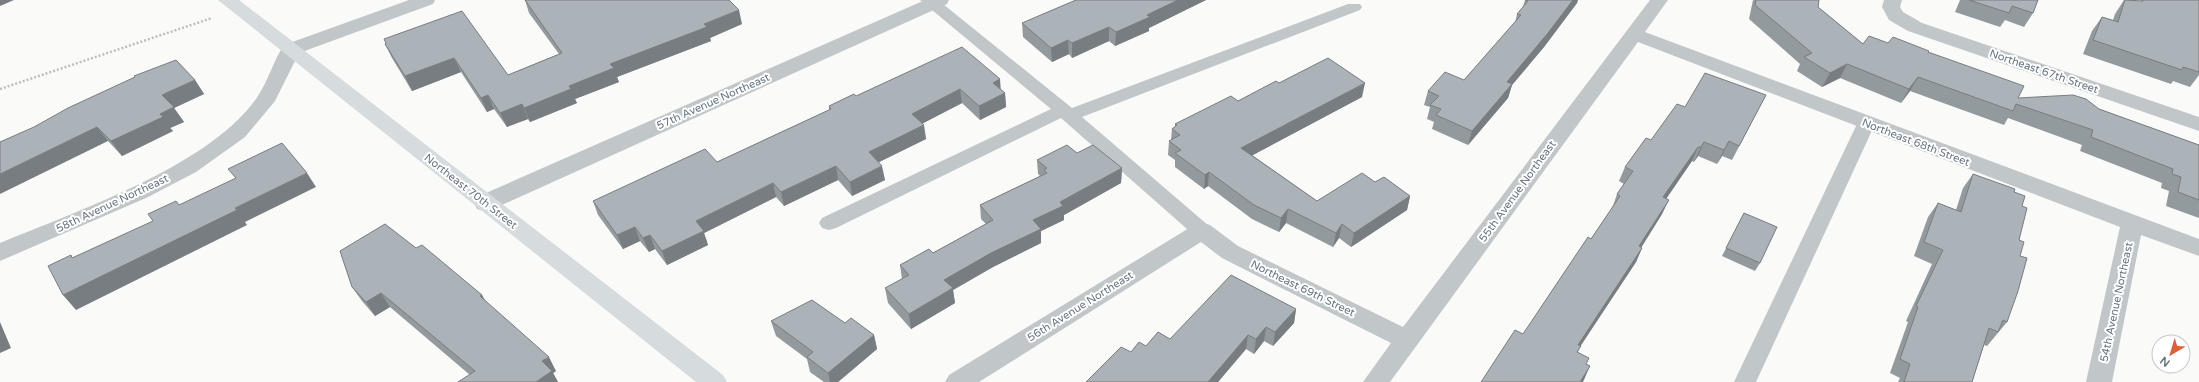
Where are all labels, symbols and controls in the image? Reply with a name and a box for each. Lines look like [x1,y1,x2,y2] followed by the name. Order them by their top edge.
[1988,47,2100,96] street label: Northeast 67th Street
[655,71,772,132] street label: 57th Avenue Northeast
[1860,116,1971,169] street label: Northeast 68th Street
[1476,138,1559,245] street label: 55th Avenue Northeast
[422,151,520,232] street label: Northeast 70th Street
[54,172,170,235] street label: 58th Avenue Northeast
[2097,241,2136,363] street label: 54th Avenue Northeast
[1249,258,1357,319] street label: Northeast 69th Street
[1025,269,1135,344] street label: 56th Avenue Northeast
[2151,334,2191,374] north arrow
[2158,354,2173,369] text: N

